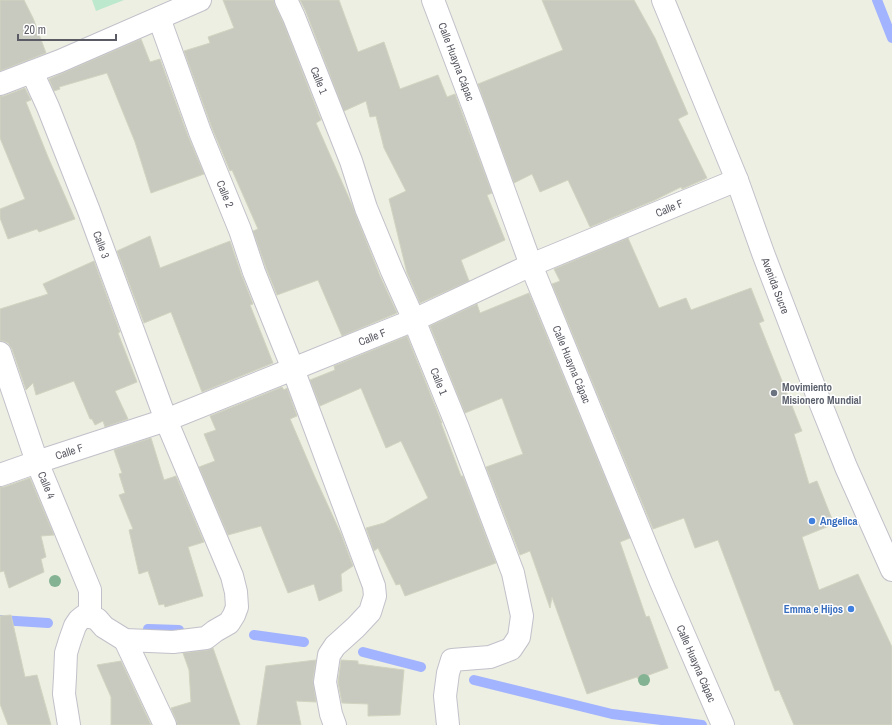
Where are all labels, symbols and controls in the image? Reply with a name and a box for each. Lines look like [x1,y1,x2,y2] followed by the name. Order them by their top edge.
[18,16,116,42] scale bar
[435,20,478,103] street label: Calle Huayna Cápac
[24,22,46,38] text: 20 m
[307,65,331,96] street label: Calle 1
[213,178,237,210] street label: Calle 2
[653,196,685,220] street label: Calle F
[90,229,113,260] street label: Calle 3
[758,255,793,316] street label: Avenida Sucre
[550,323,594,406] street label: Calle Huayna Cápac
[356,325,388,349] street label: Calle F
[427,366,451,397] street label: Calle 1
[782,380,861,407] place label: Movimiento Misionero Mundial
[769,388,779,398] marker: Movimiento Misionero Mundial
[53,440,85,463] street label: Calle F
[35,469,58,501] street label: Calle 4
[820,514,858,528] place label: Angelica
[807,516,817,526] marker: Angelica
[784,602,843,616] place label: Emma e Hijos
[846,604,856,614] marker: Emma e Hijos
[673,623,719,705] street label: Calle Huayna Cápac

